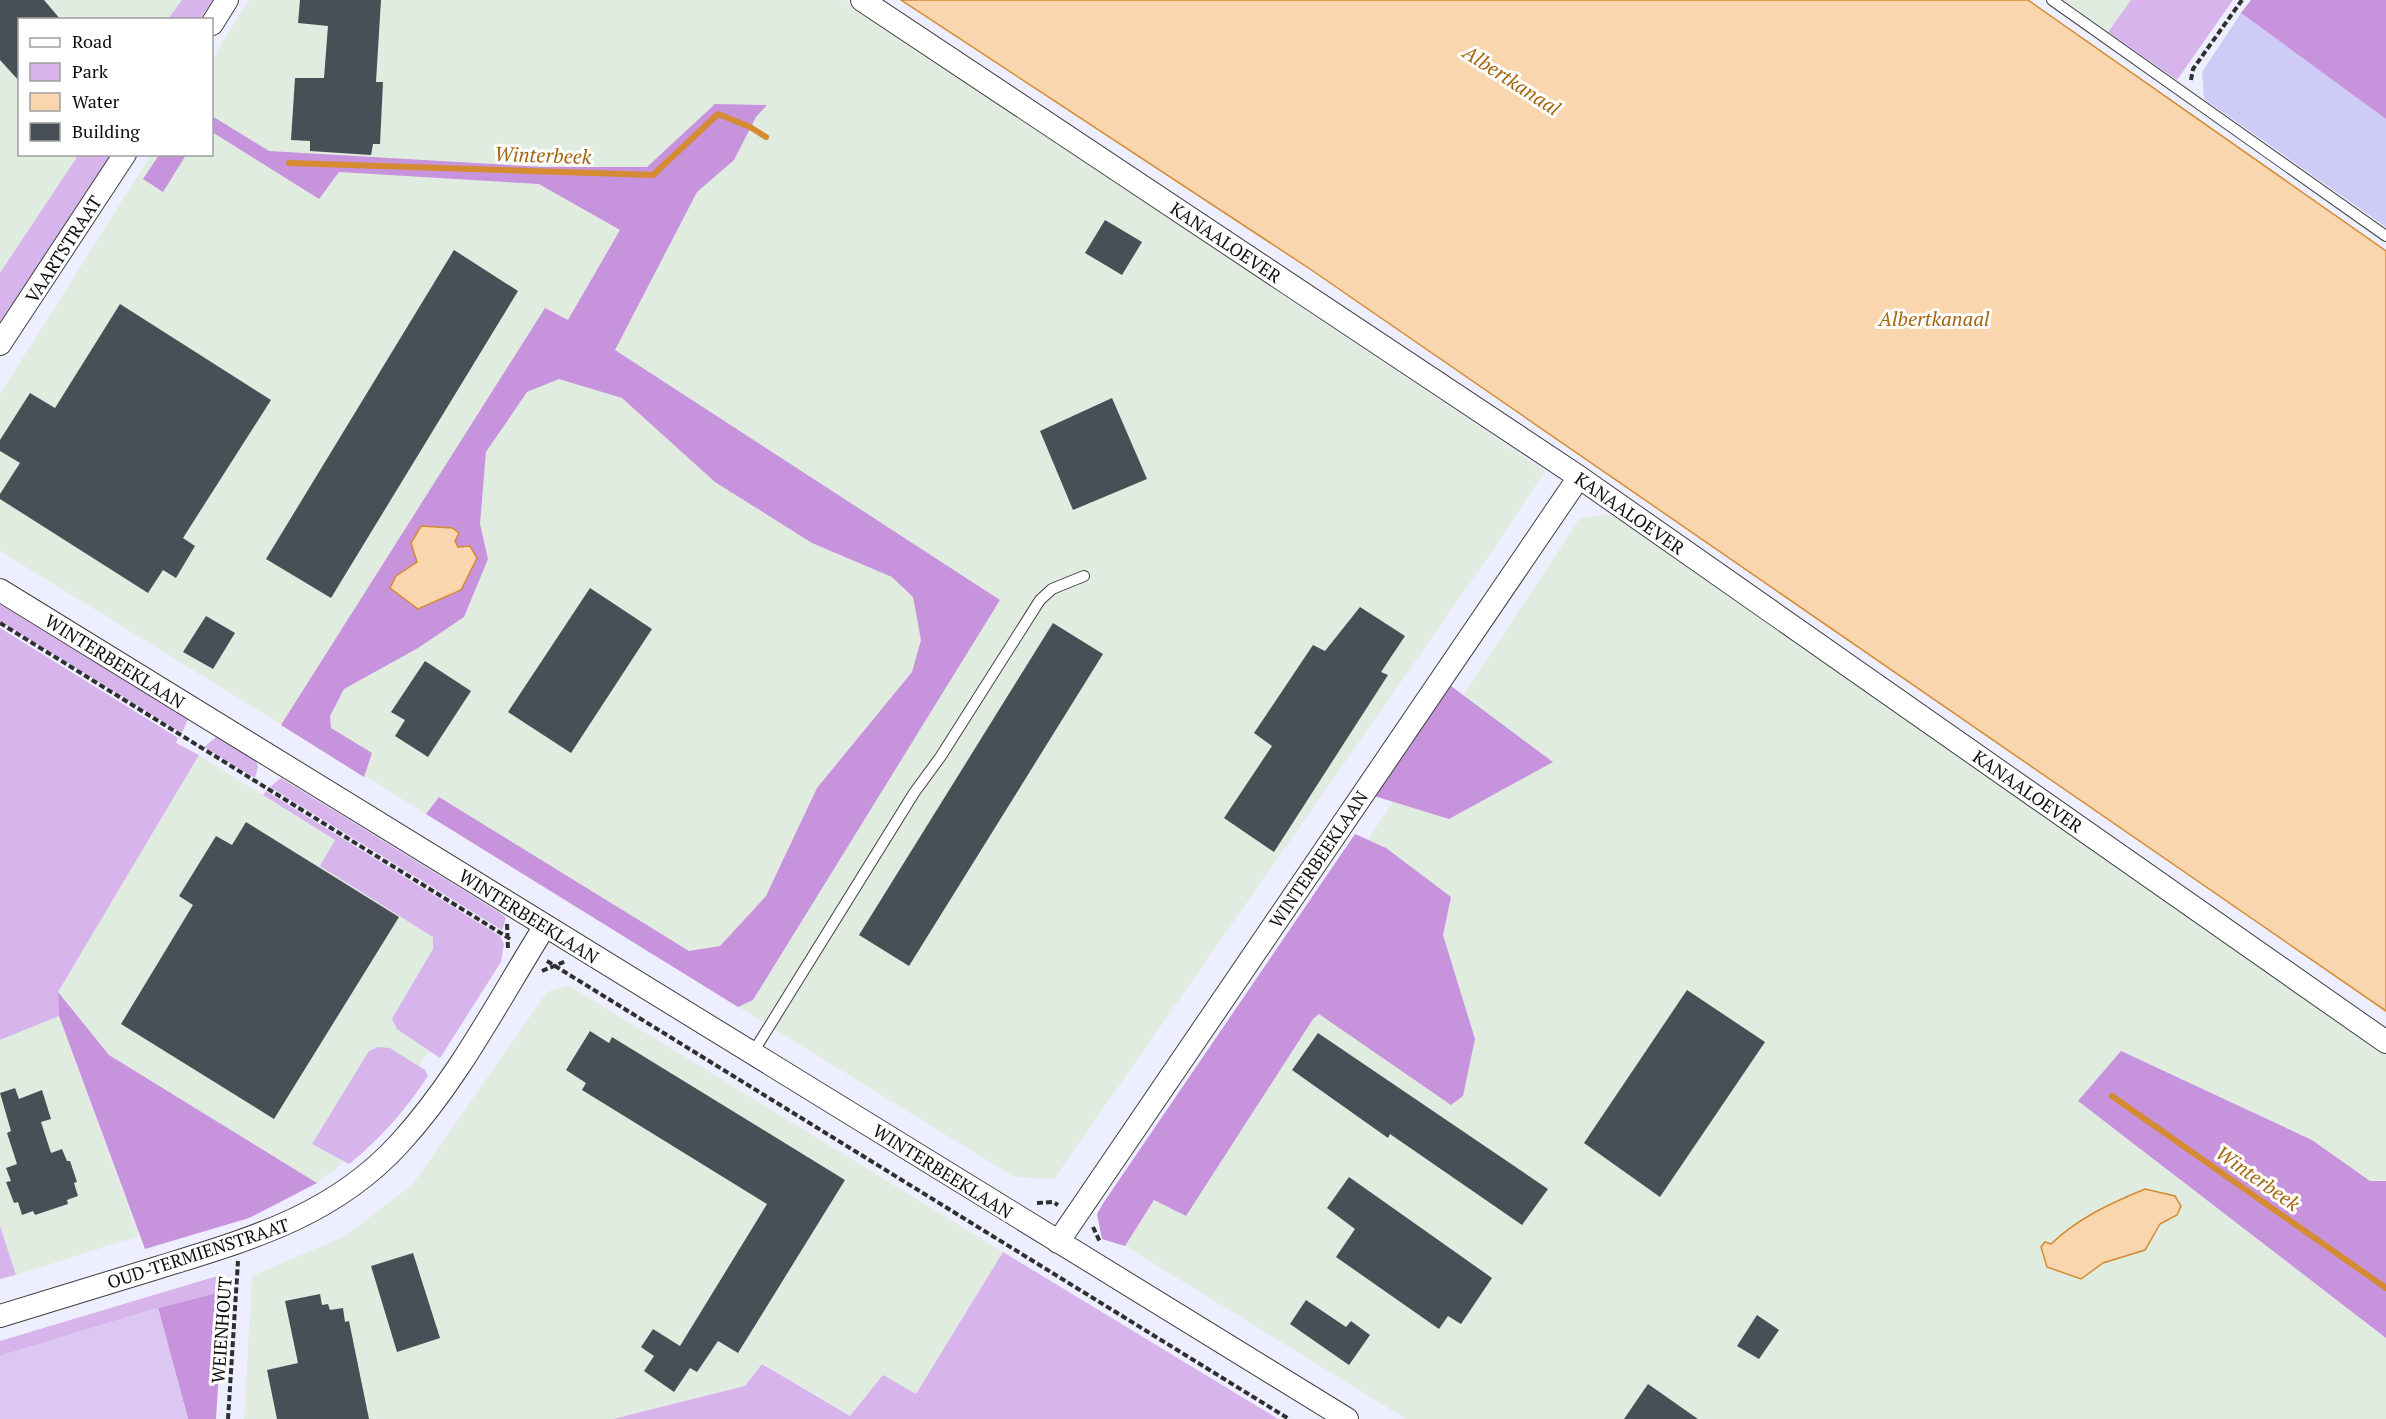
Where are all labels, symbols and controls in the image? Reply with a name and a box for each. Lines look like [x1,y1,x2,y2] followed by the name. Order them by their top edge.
[18,18,213,156] legend
[72,29,112,53] text: Road
[1457,38,1566,122] water label: Albertkanaal
[72,59,109,83] text: Park
[72,89,119,113] text: Water
[72,119,140,143] text: Building
[494,140,592,170] water label: Winterbeek
[19,191,107,307] street label: VAARTSTRAAT
[1166,196,1287,288] street label: KANAALOEVER
[1877,305,1990,332] water label: Albertkanaal
[1570,466,1690,560] street label: KANAALOEVER
[40,608,190,714] street label: WINTERBEEKLAAN
[1968,744,2088,838] street label: KANAALOEVER
[1263,786,1373,932] street label: WINTERBEEKLAAN
[454,863,604,969] street label: WINTERBEEKLAAN
[868,1118,1018,1224] street label: WINTERBEEKLAAN
[2211,1139,2306,1217] water label: Winterbeek
[104,1212,292,1294] street label: OUD-TERMIENSTRAAT
[205,1276,237,1384] street label: WEIENHOUT

